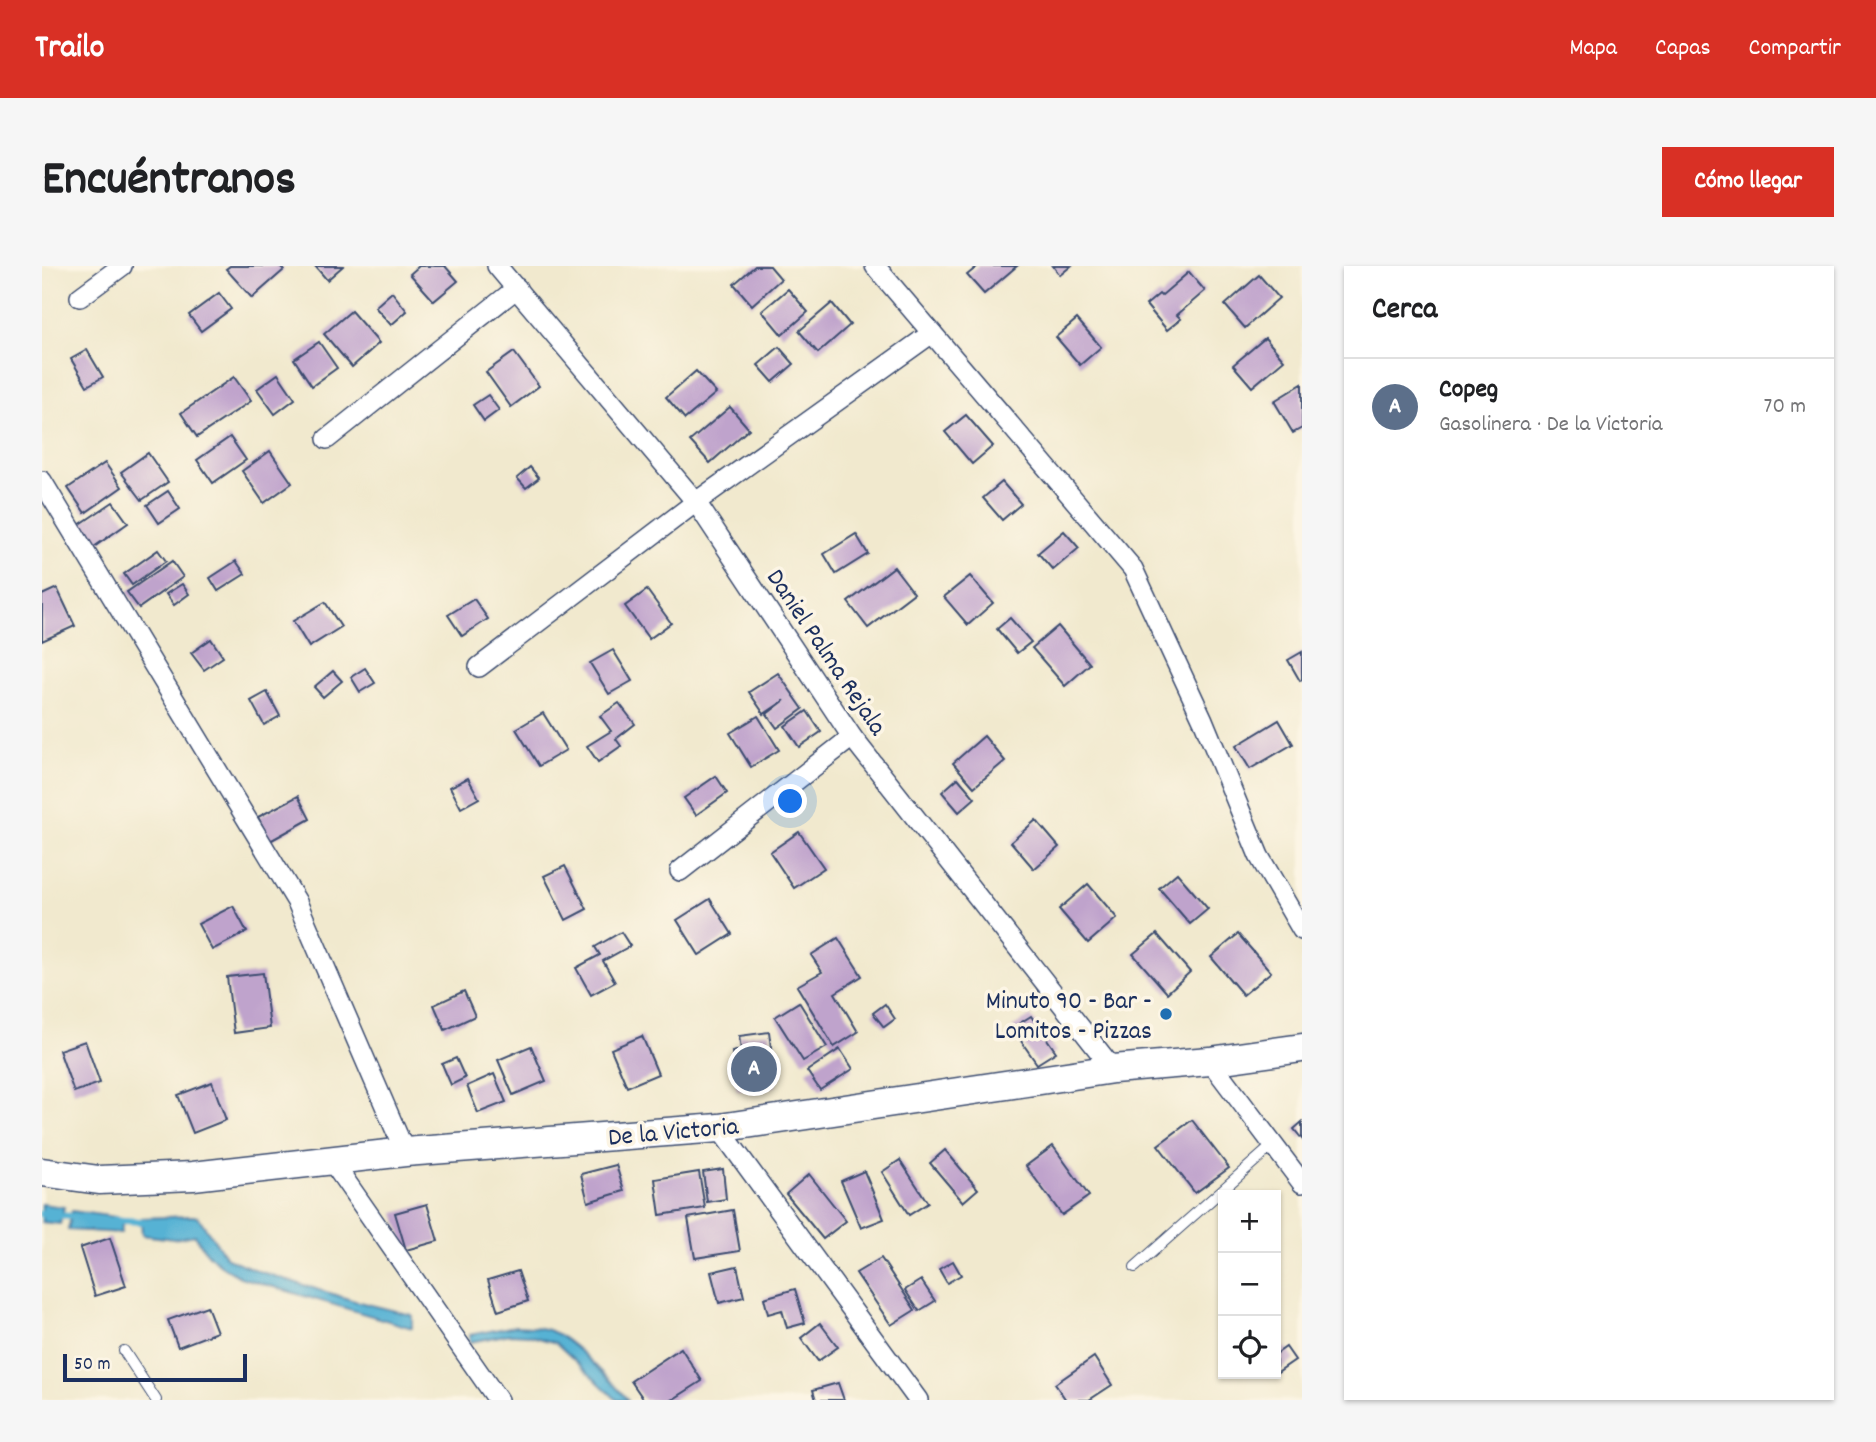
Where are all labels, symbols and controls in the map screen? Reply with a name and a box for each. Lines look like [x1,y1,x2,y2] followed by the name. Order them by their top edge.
[35,26,105,73] text: Trailo
[1569,32,1617,66] text: Mapa
[1655,32,1711,66] text: Capas
[1749,32,1841,66] text: Compartir
[42,147,296,217] text: Encuéntranos
[1662,147,1834,217] button: Cómo llegar
[1372,290,1437,333] text: Cerca
[1439,372,1498,409] text: Copeg
[1389,391,1401,424] text: A
[1764,391,1806,424] text: 70 m
[1439,409,1662,442] text: Gasolinera · De la Victoria
[756,562,895,744] street label: Daniel Palma Rejala
[773,784,807,818] your location
[986,984,1152,1051] place label: Minuto 90 - Bar - Lomitos - Pizzas
[1158,1006,1174,1022] marker: Minuto 90 - Bar - Lomitos - Pizzas
[731,1043,777,1095] pin: A
[607,1109,741,1158] street label: De la Victoria
[1218,1190,1281,1379] map controls
[1218,1190,1281,1253] button: +
[1218,1253,1281,1316] button: −
[1218,1316,1281,1379] button: locate
[63,1351,247,1383] scale bar
[74,1352,111,1379] text: 50 m

